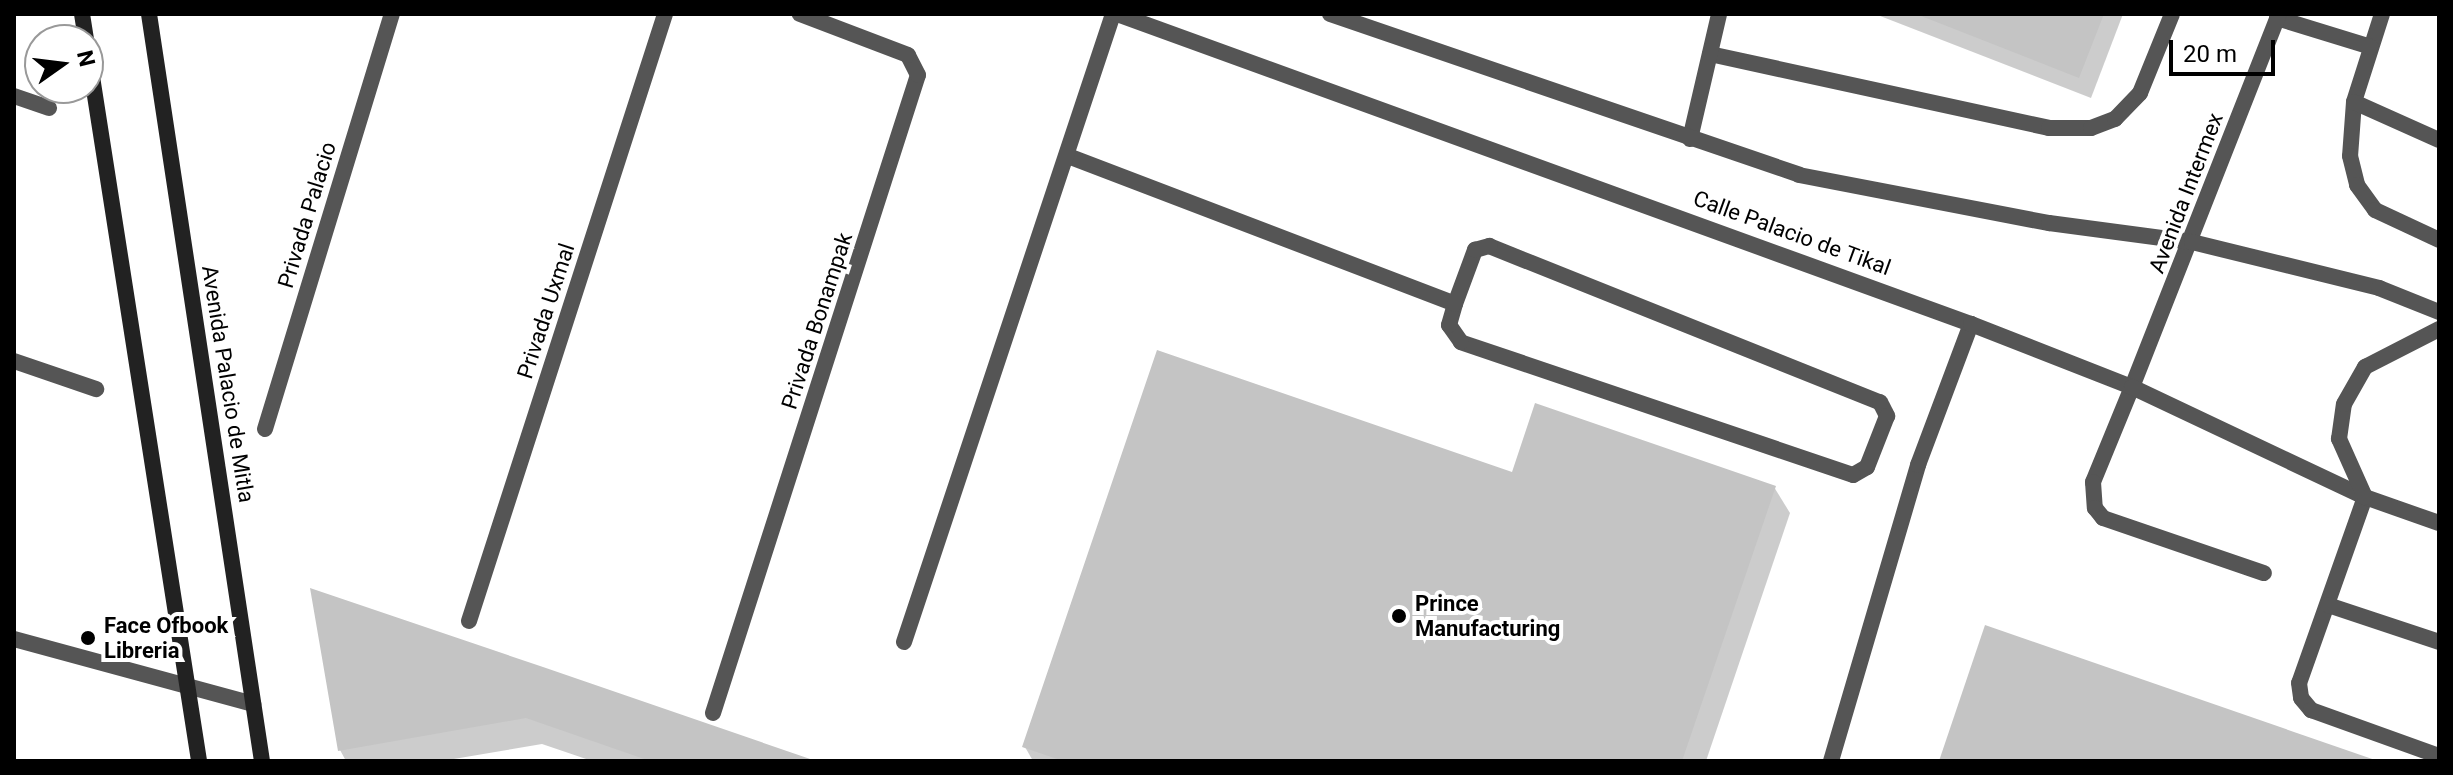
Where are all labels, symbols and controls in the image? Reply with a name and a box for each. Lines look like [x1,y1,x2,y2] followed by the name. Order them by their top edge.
[24,24,104,104] north arrow
[2173,24,2279,74] scale bar
[2183,40,2237,68] text: 20 m
[72,48,100,69] text: N
[2143,109,2229,277] street label: Avenida Intermex
[272,139,342,291] street label: Privada Palacio
[1690,185,1894,281] street label: Calle Palacio de Tikal
[776,229,858,413] street label: Privada Bonampak
[512,240,580,382] street label: Privada Uxmal
[196,263,260,505] street label: Avenida Palacio de Mitla
[1415,590,1560,642] place label: Prince Manufacturing
[1390,607,1408,625] marker: Prince Manufacturing
[104,612,228,664] place label: Face Ofbook Libreria
[79,629,97,647] marker: Face Ofbook Libreria

